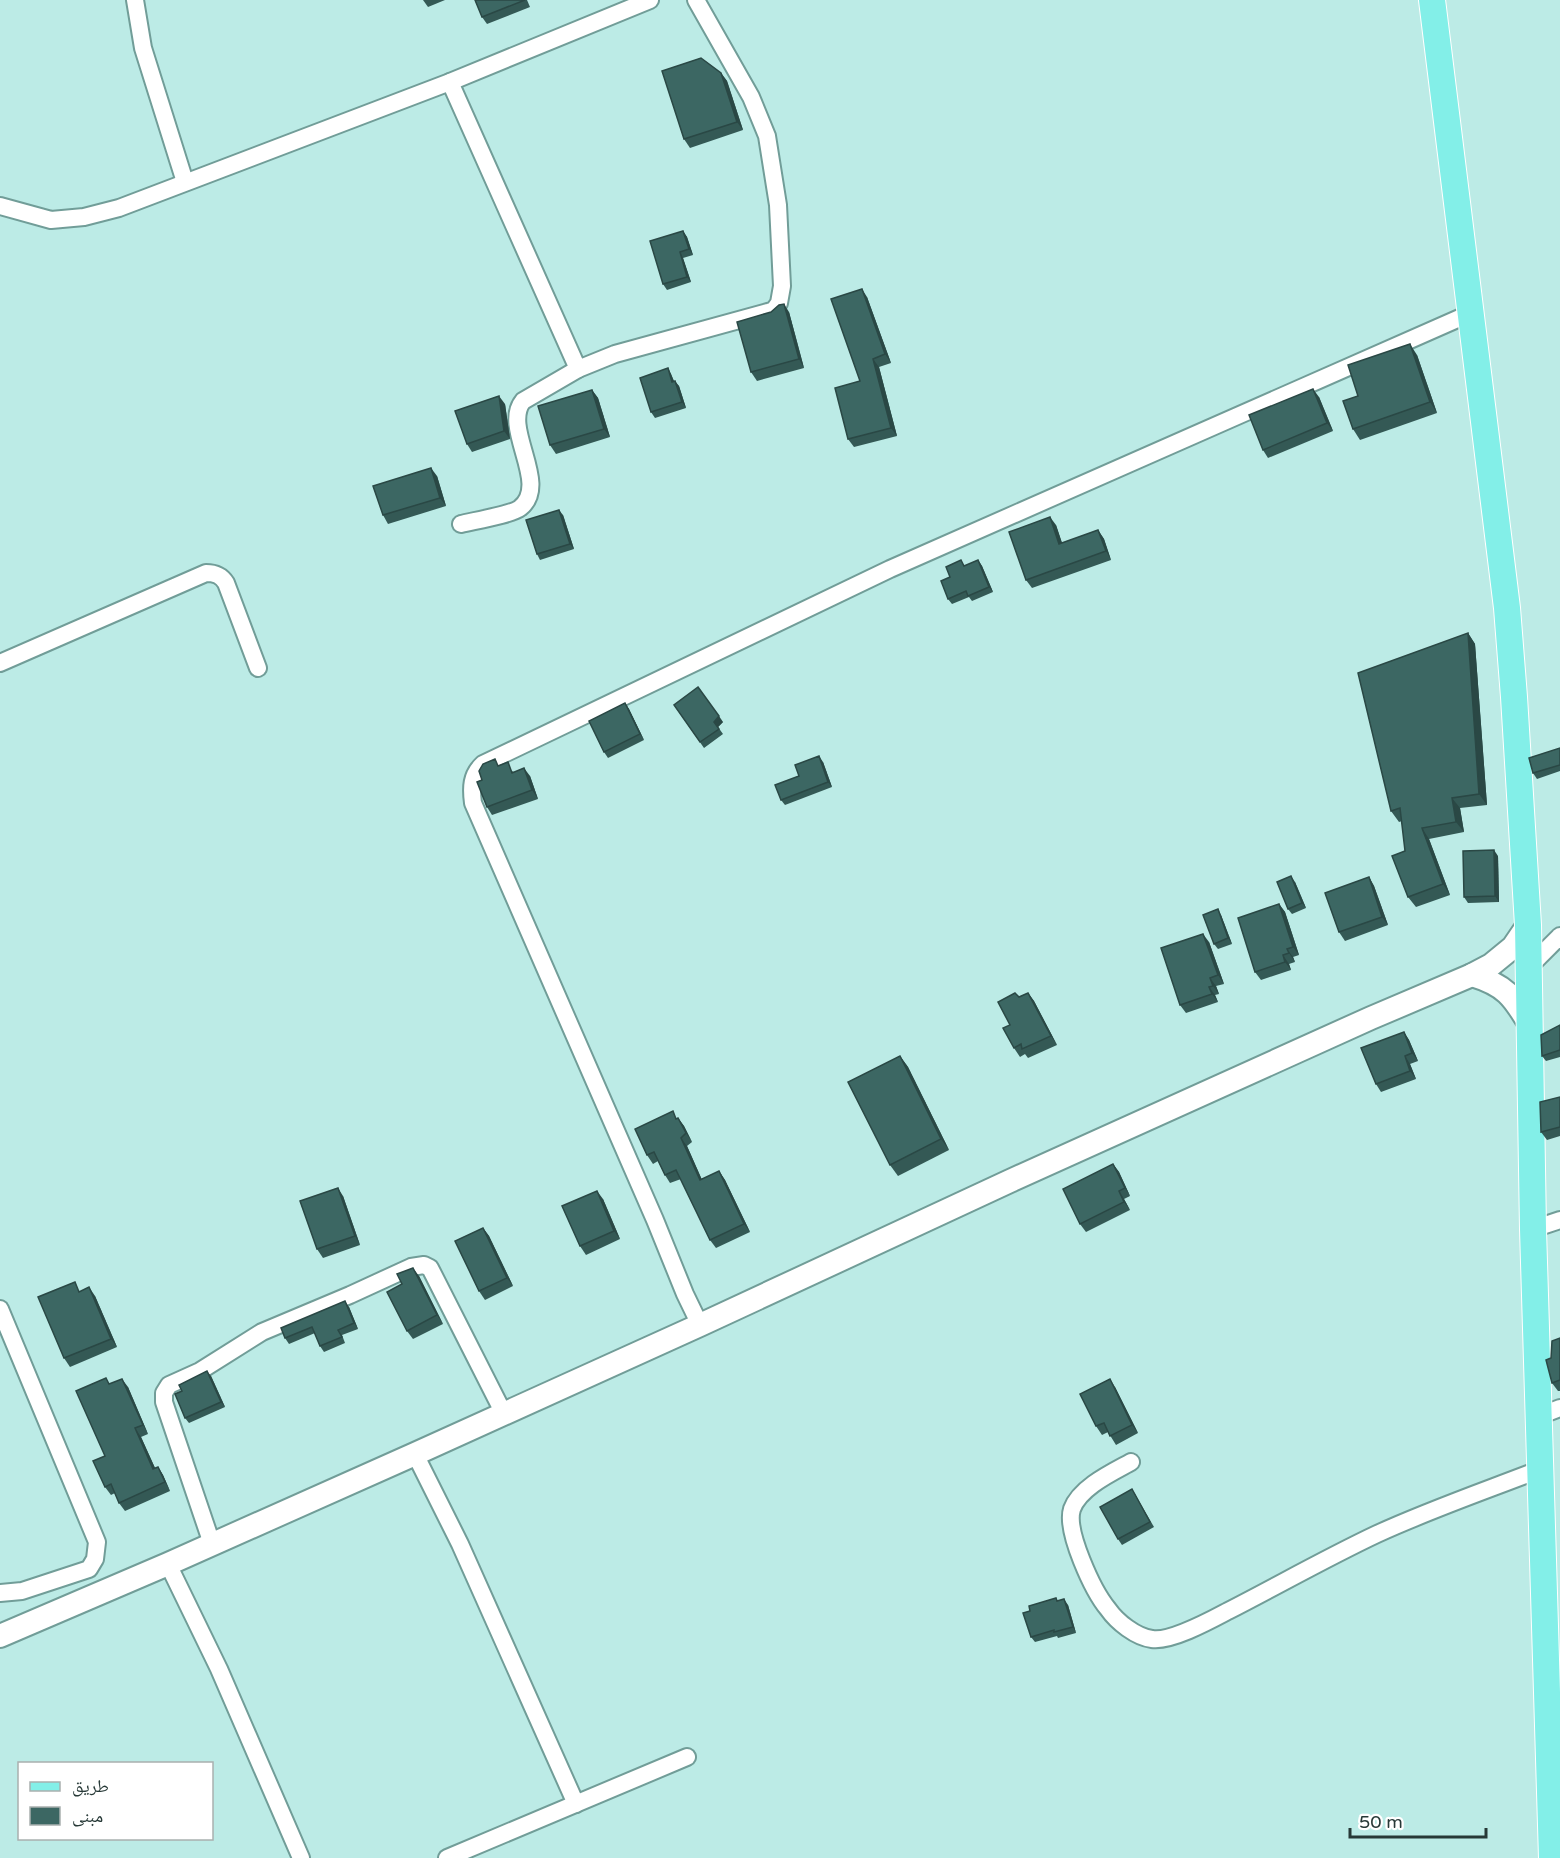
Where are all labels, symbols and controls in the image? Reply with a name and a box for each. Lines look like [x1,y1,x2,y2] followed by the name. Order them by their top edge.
[18,1762,213,1840] legend
[72,1775,109,1797] text: طريق
[1350,1801,1486,1839] scale bar
[72,1805,103,1827] text: مبنى
[1359,1811,1403,1833] text: 50 m

